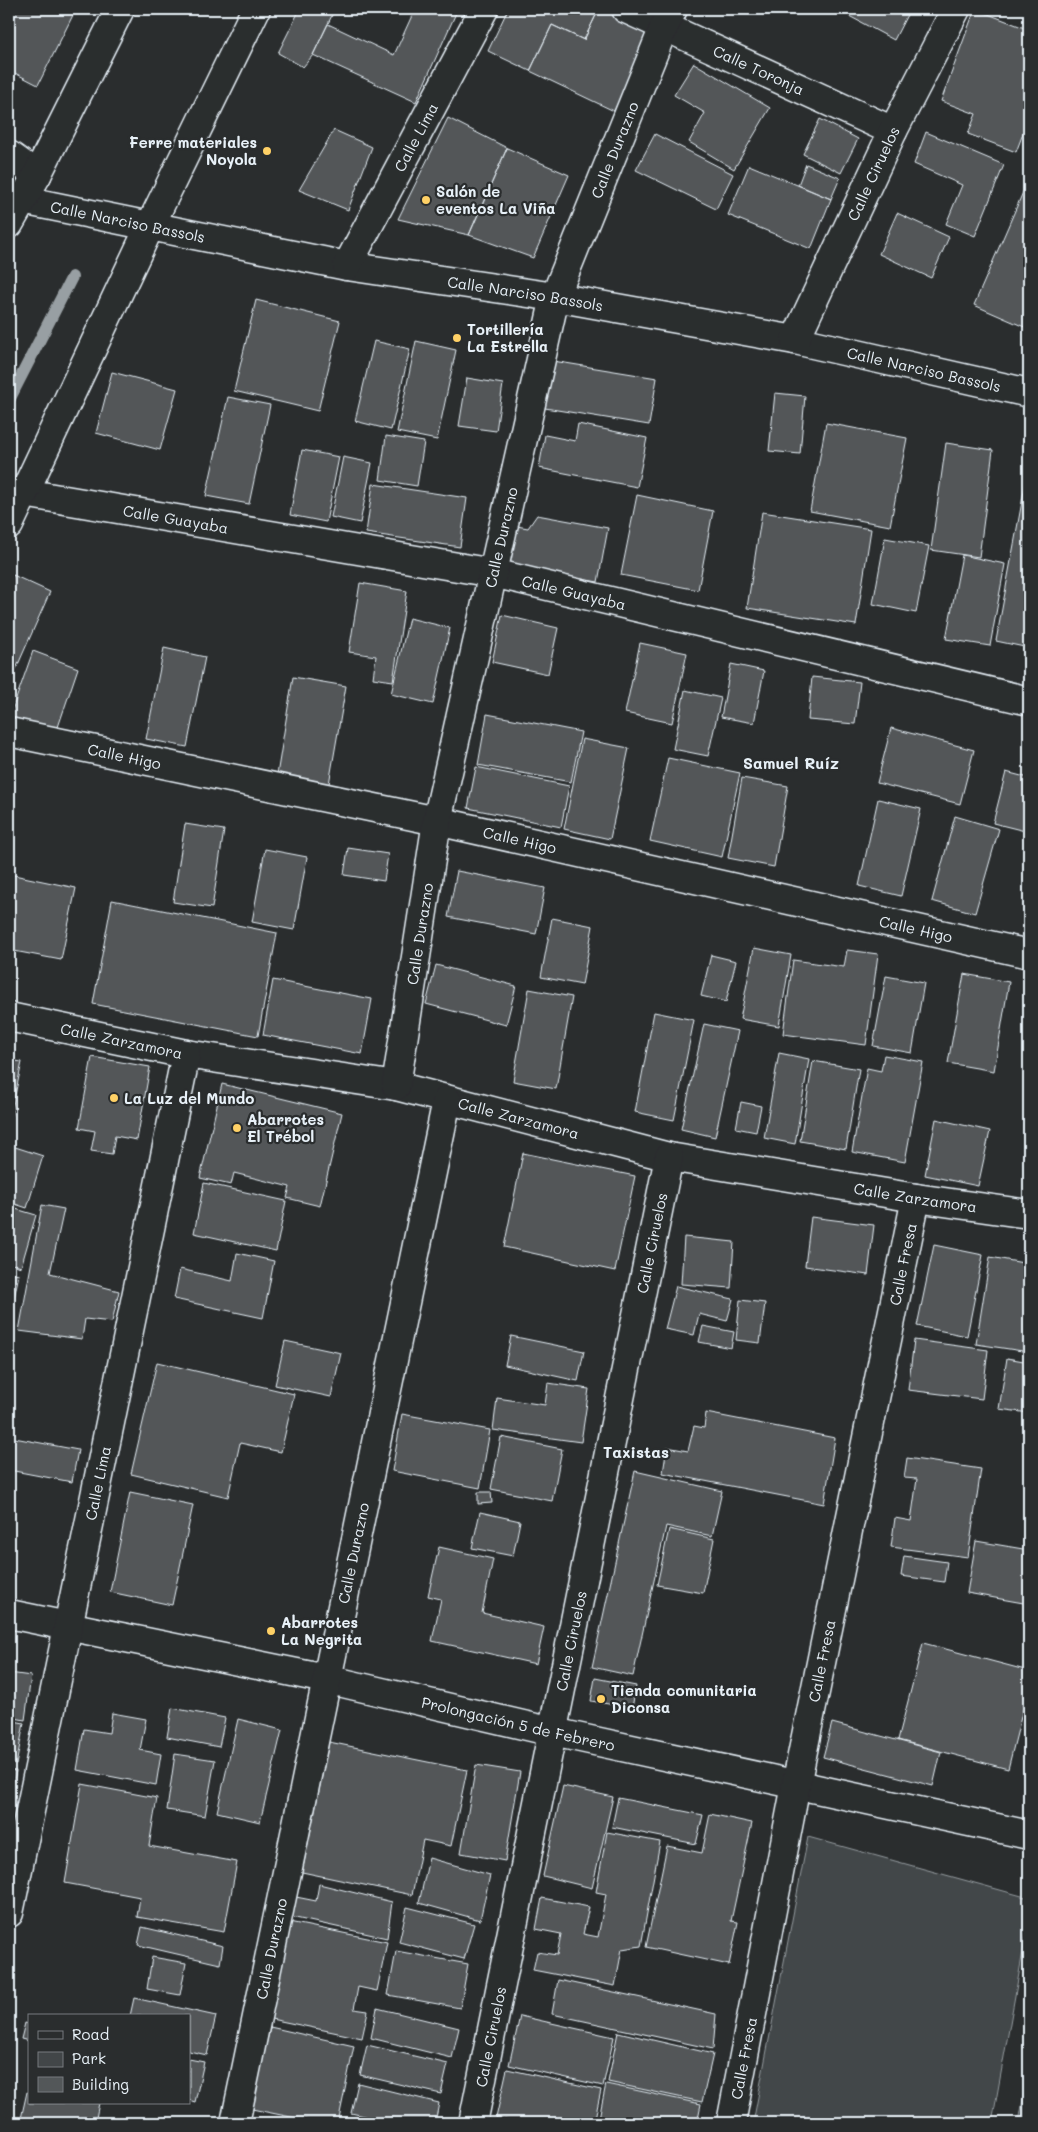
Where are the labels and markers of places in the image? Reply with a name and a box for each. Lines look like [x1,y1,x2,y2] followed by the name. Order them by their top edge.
[129,132,257,169] place label: Ferre materiales Noyola
[261,145,273,157] marker: Ferre materiales Noyola
[436,181,555,218] place label: Salón de eventos La Viña
[420,194,432,206] marker: Salón de eventos La Viña
[467,319,548,356] place label: Tortillería La Estrella
[451,332,463,344] marker: Tortillería La Estrella
[124,1088,254,1108] place label: La Luz del Mundo
[108,1092,120,1104] marker: La Luz del Mundo
[247,1109,324,1146] place label: Abarrotes El Trébol
[231,1122,243,1134] marker: Abarrotes El Trébol
[281,1612,362,1649] place label: Abarrotes La Negrita
[265,1625,277,1637] marker: Abarrotes La Negrita
[611,1680,757,1717] place label: Tienda comunitaria Diconsa
[595,1693,607,1705] marker: Tienda comunitaria Diconsa

